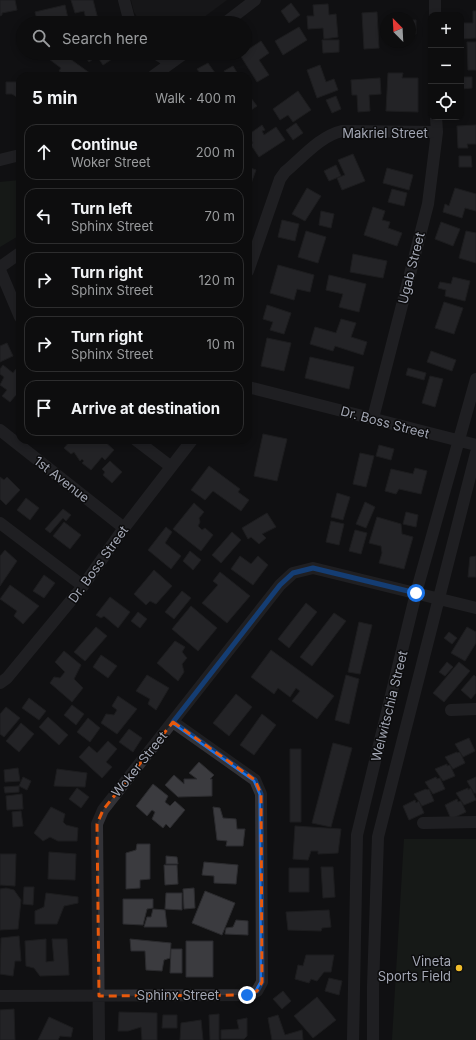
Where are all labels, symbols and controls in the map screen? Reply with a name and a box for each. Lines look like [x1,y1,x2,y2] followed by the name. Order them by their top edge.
[380,12,416,48] north arrow
[428,12,464,120] map controls
[428,12,464,48] button: +
[16,16,252,60] search box
[30,27,52,49] icon: search
[62,29,148,48] text: Search here
[428,48,464,84] button: −
[428,84,464,120] button: locate
[32,88,78,108] text: 5 min
[155,90,236,106] text: Walk · 400 m
[342,125,428,141] street label: Makriel Street
[71,135,138,154] text: Continue
[33,141,55,163] icon: ahead
[196,144,235,160] text: 200 m
[71,154,151,170] text: Woker Street
[71,199,132,218] text: Turn left
[33,205,55,227] icon: left
[205,208,235,224] text: 70 m
[71,218,153,234] text: Sphinx Street
[394,231,428,305] street label: Ugab Street
[71,263,143,282] text: Turn right
[33,269,55,291] icon: right
[199,272,235,288] text: 120 m
[71,282,153,298] text: Sphinx Street
[71,327,143,346] text: Turn right
[33,333,55,355] icon: right
[206,336,235,352] text: 10 m
[71,346,153,362] text: Sphinx Street
[33,397,55,419] icon: arrive
[71,399,220,418] text: Arrive at destination
[339,402,431,442] street label: Dr. Boss Street
[31,452,93,506] street label: 1st Avenue
[65,522,131,606] street label: Dr. Boss Street
[407,584,425,602] route start
[368,649,410,763] street label: Welwitschia Street
[108,728,170,800] street label: Woker Street
[378,953,451,984] place label: Vineta Sports Field
[454,963,464,973] marker: Vineta Sports Field
[238,986,256,1004] route end
[137,987,219,1003] street label: Sphinx Street

